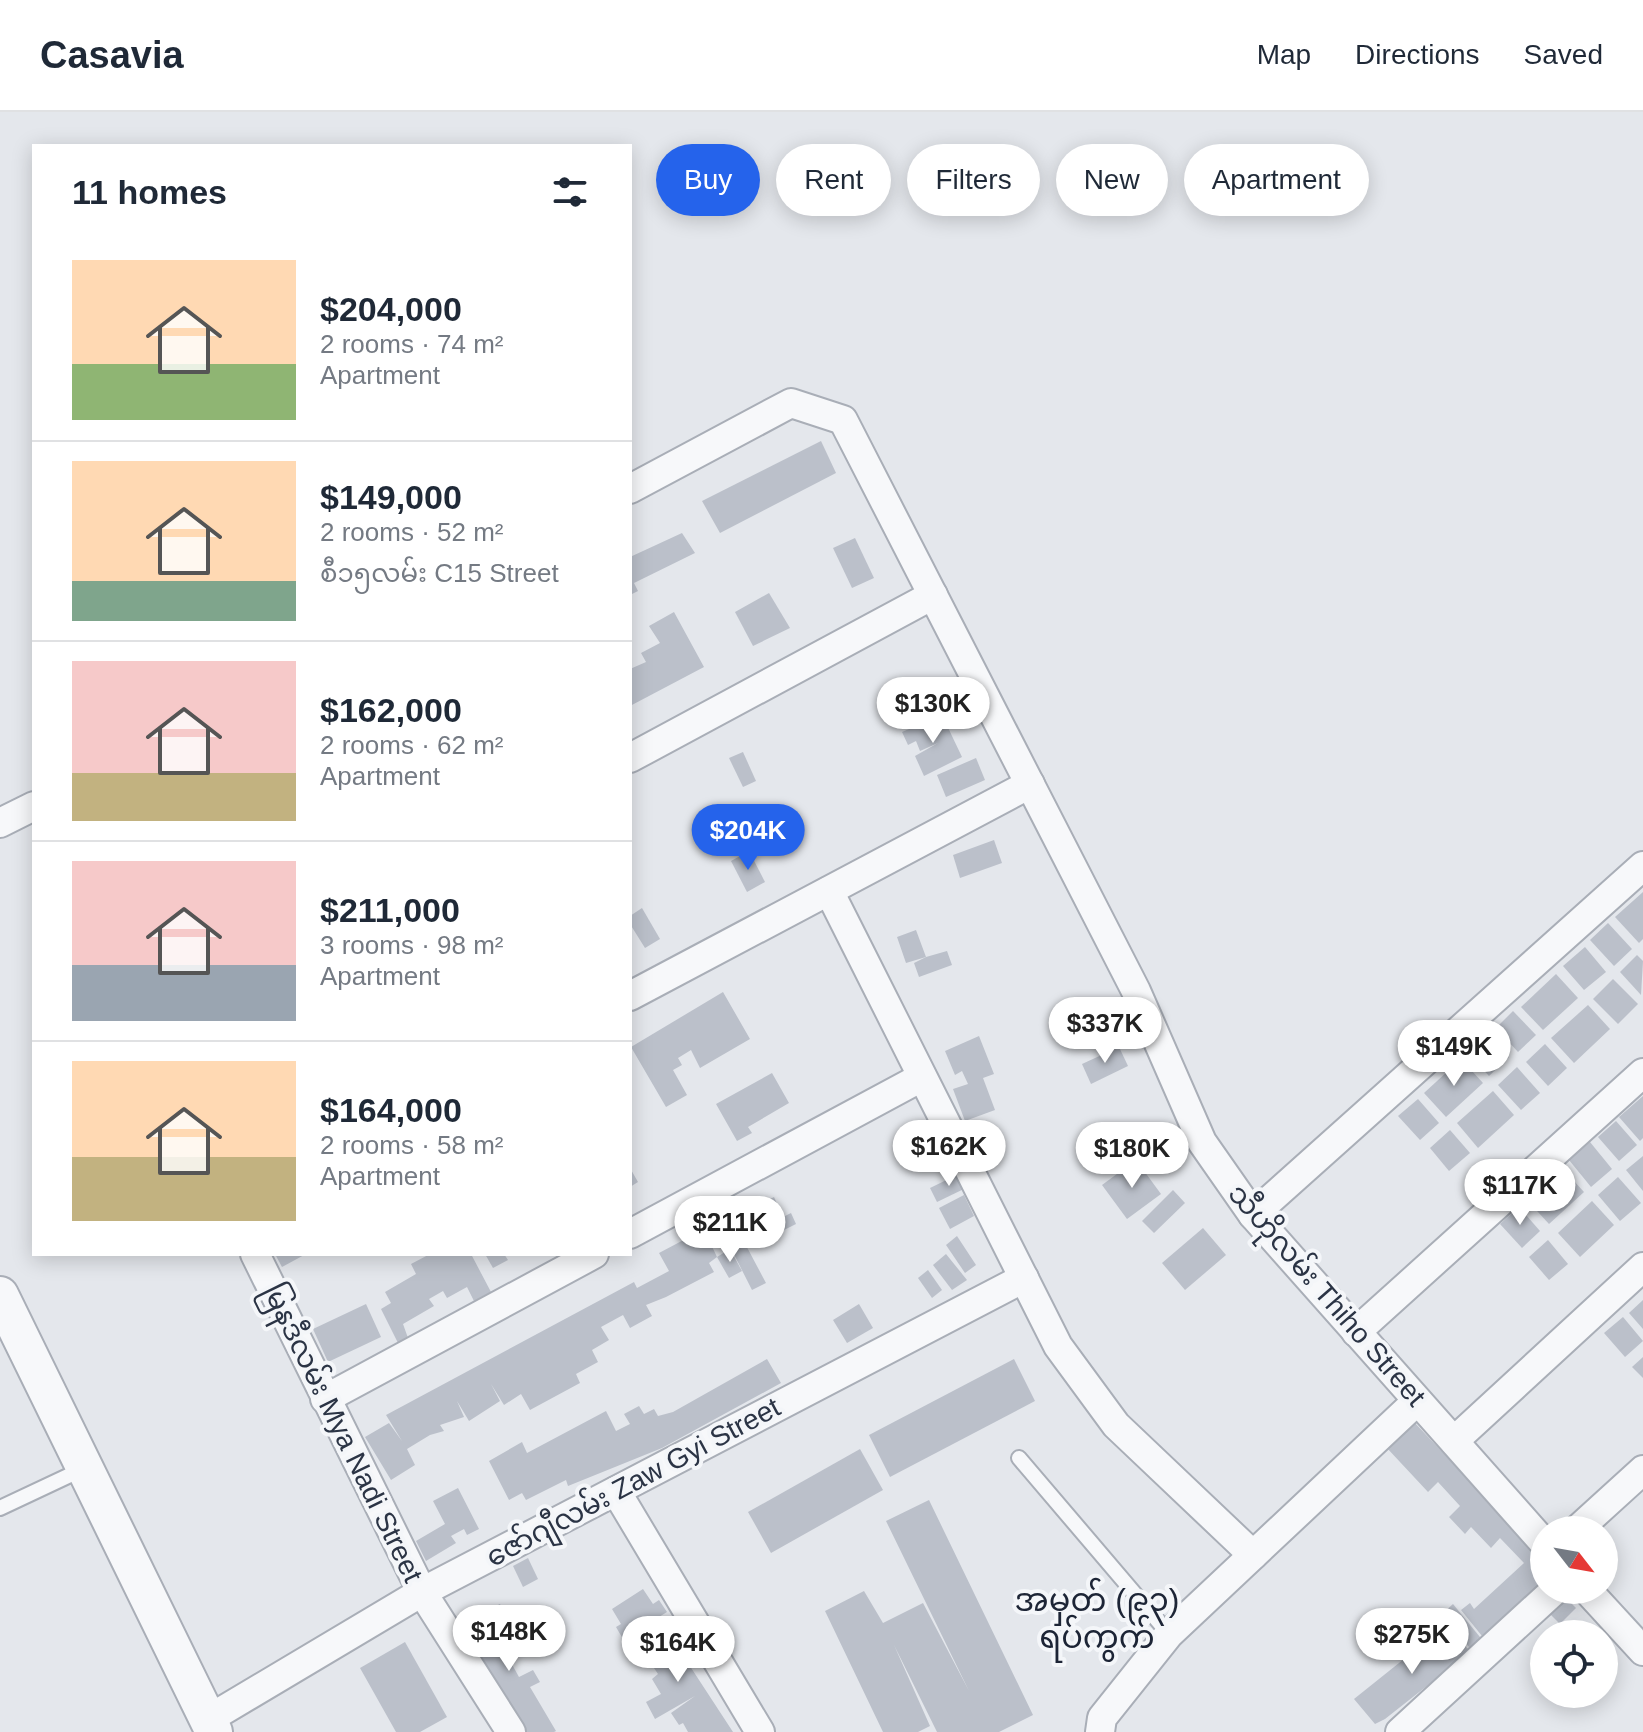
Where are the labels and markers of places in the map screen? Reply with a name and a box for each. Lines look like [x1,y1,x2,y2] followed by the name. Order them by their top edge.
[877,677,989,745] pin: $130K
[692,804,804,872] pin: $204K
[1049,997,1161,1065] pin: $337K
[1398,1020,1510,1088] pin: $149K
[893,1120,1005,1188] pin: $162K
[1076,1122,1188,1190] pin: $180K
[1464,1159,1576,1227] pin: $117K
[674,1196,786,1264] pin: $211K
[453,1605,565,1673] pin: $148K
[1356,1608,1468,1676] pin: $275K
[622,1616,734,1684] pin: $164K

